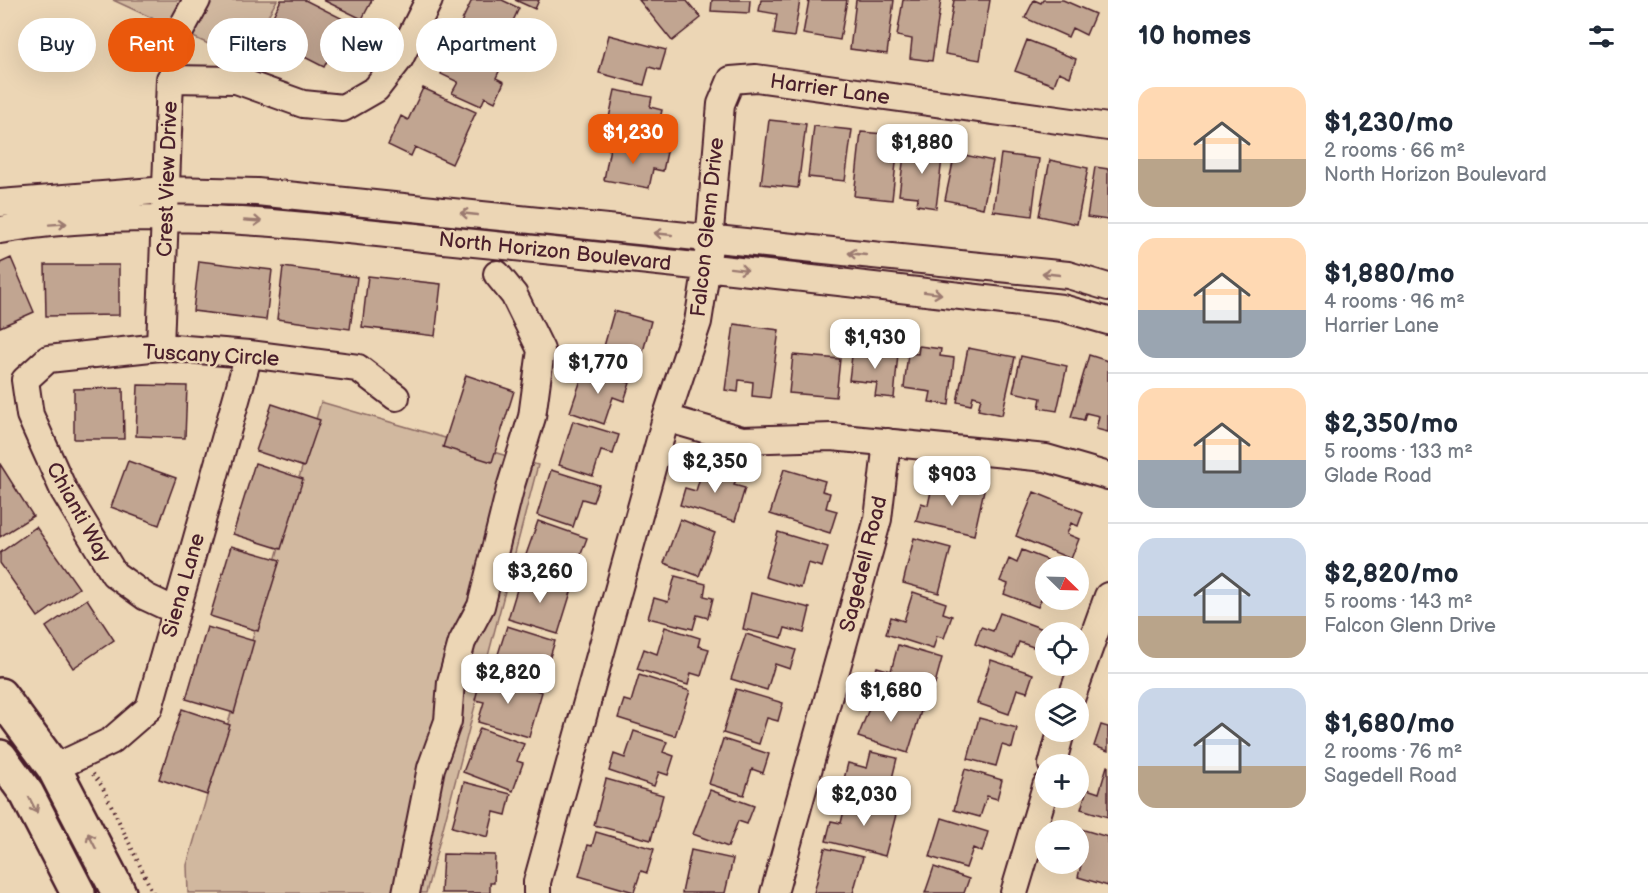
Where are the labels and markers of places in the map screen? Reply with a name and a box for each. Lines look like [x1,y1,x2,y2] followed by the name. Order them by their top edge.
[584,114,682,165] pin: $1,230
[873,124,971,175] pin: $1,880
[826,319,924,370] pin: $1,930
[549,344,647,395] pin: $1,770
[666,443,764,494] pin: $2,350
[916,456,988,507] pin: $903
[491,553,589,604] pin: $3,260
[459,654,557,705] pin: $2,820
[842,672,940,723] pin: $1,680
[815,776,913,827] pin: $2,030

